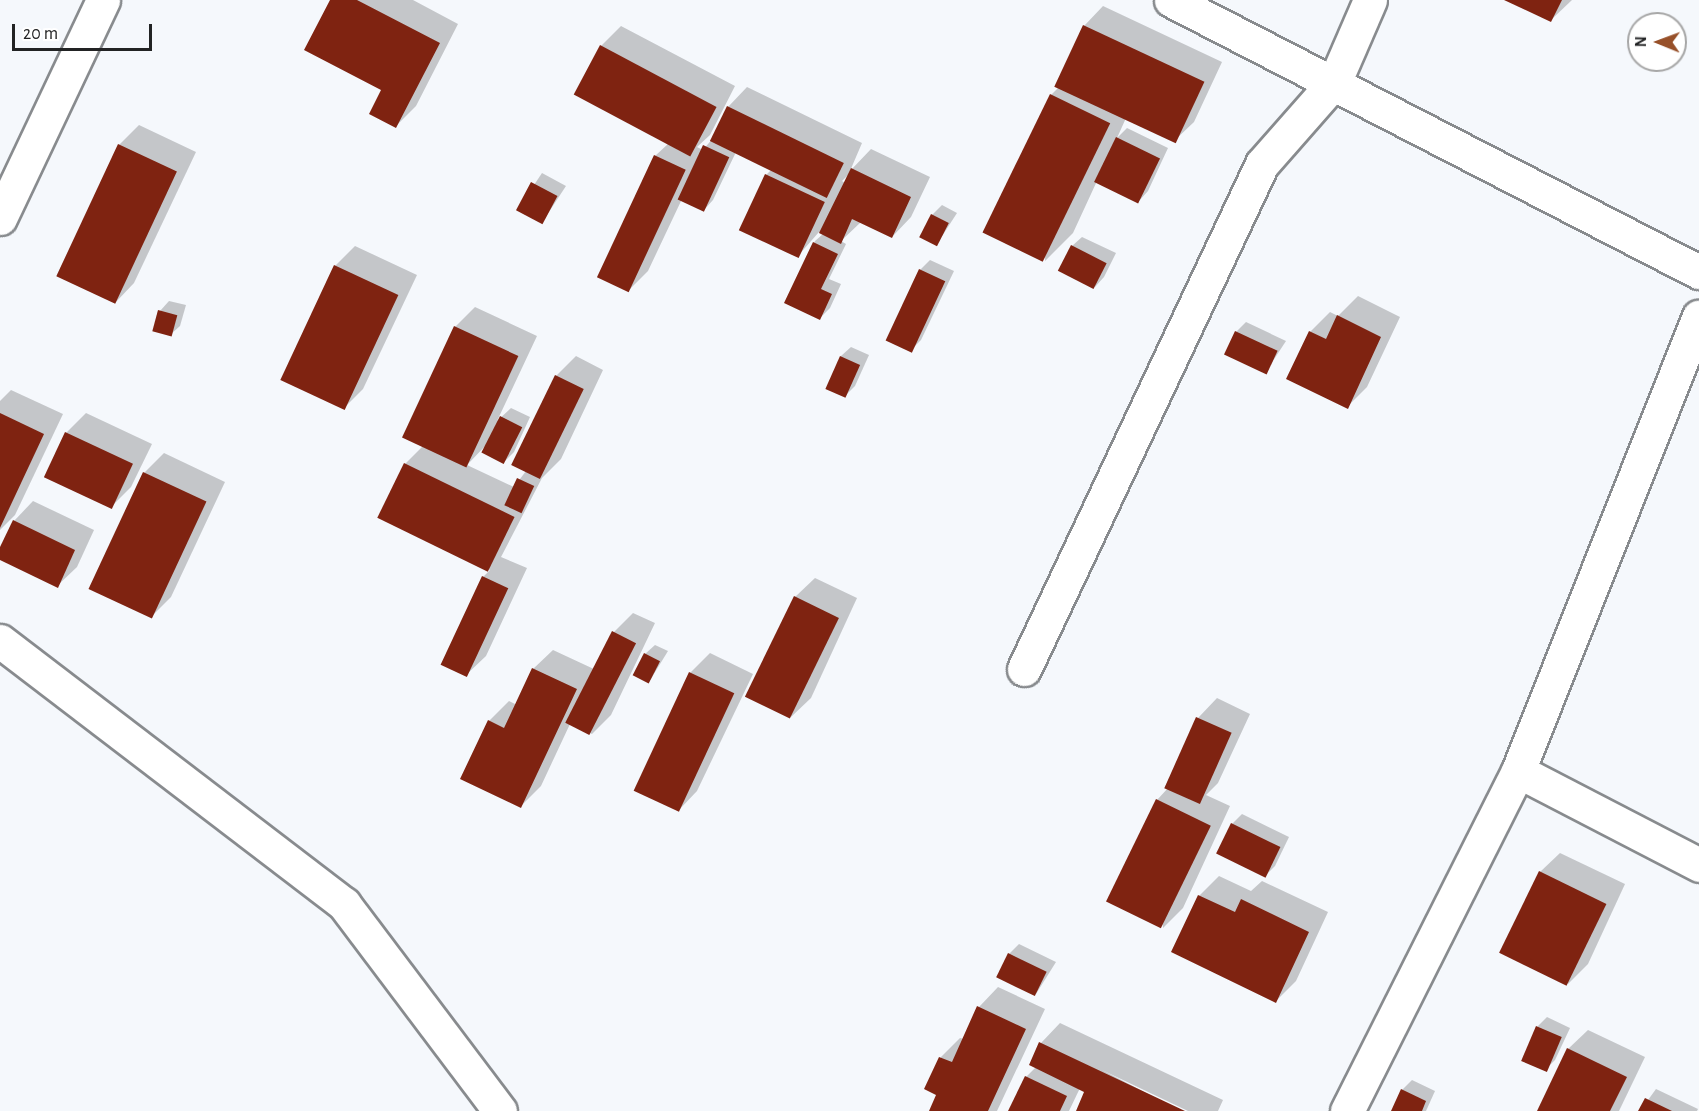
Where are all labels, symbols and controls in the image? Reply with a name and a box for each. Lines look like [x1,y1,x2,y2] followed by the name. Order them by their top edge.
[15,12,154,50] scale bar
[1627,12,1687,72] north arrow
[23,25,58,43] text: 20 m
[1633,36,1649,47] text: N

